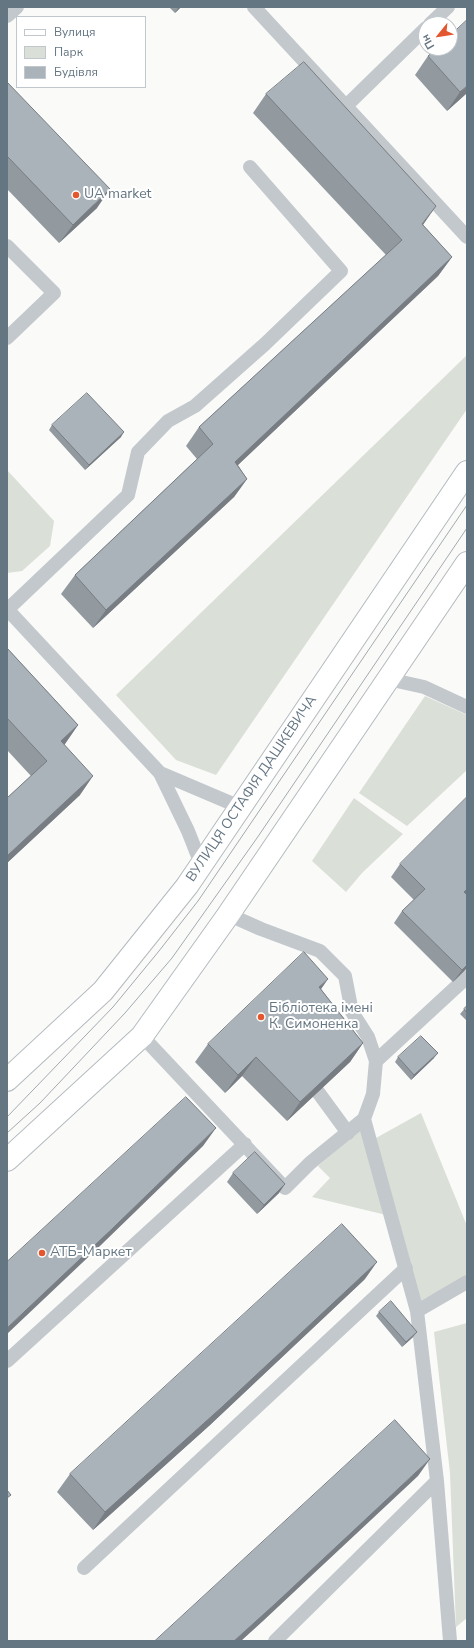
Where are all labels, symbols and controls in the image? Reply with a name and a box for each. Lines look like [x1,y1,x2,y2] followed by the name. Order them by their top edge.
[16,16,146,88] legend
[418,16,458,56] north arrow
[54,24,96,40] text: Вулиця
[418,31,438,52] text: Пн
[54,44,83,60] text: Парк
[54,64,98,80] text: Будівля
[84,187,152,203] place label: UA market
[71,190,81,200] marker: UA market
[183,693,321,885] street label: ВУЛИЦЯ ОСТАФІЯ ДАШКЕВИЧА
[269,1001,373,1034] place label: Бібліотека імені К. Симоненка
[256,1012,266,1022] marker: Бібліотека імені К. Симоненка
[50,1245,132,1261] place label: АТБ-Маркет
[37,1248,47,1258] marker: АТБ-Маркет

